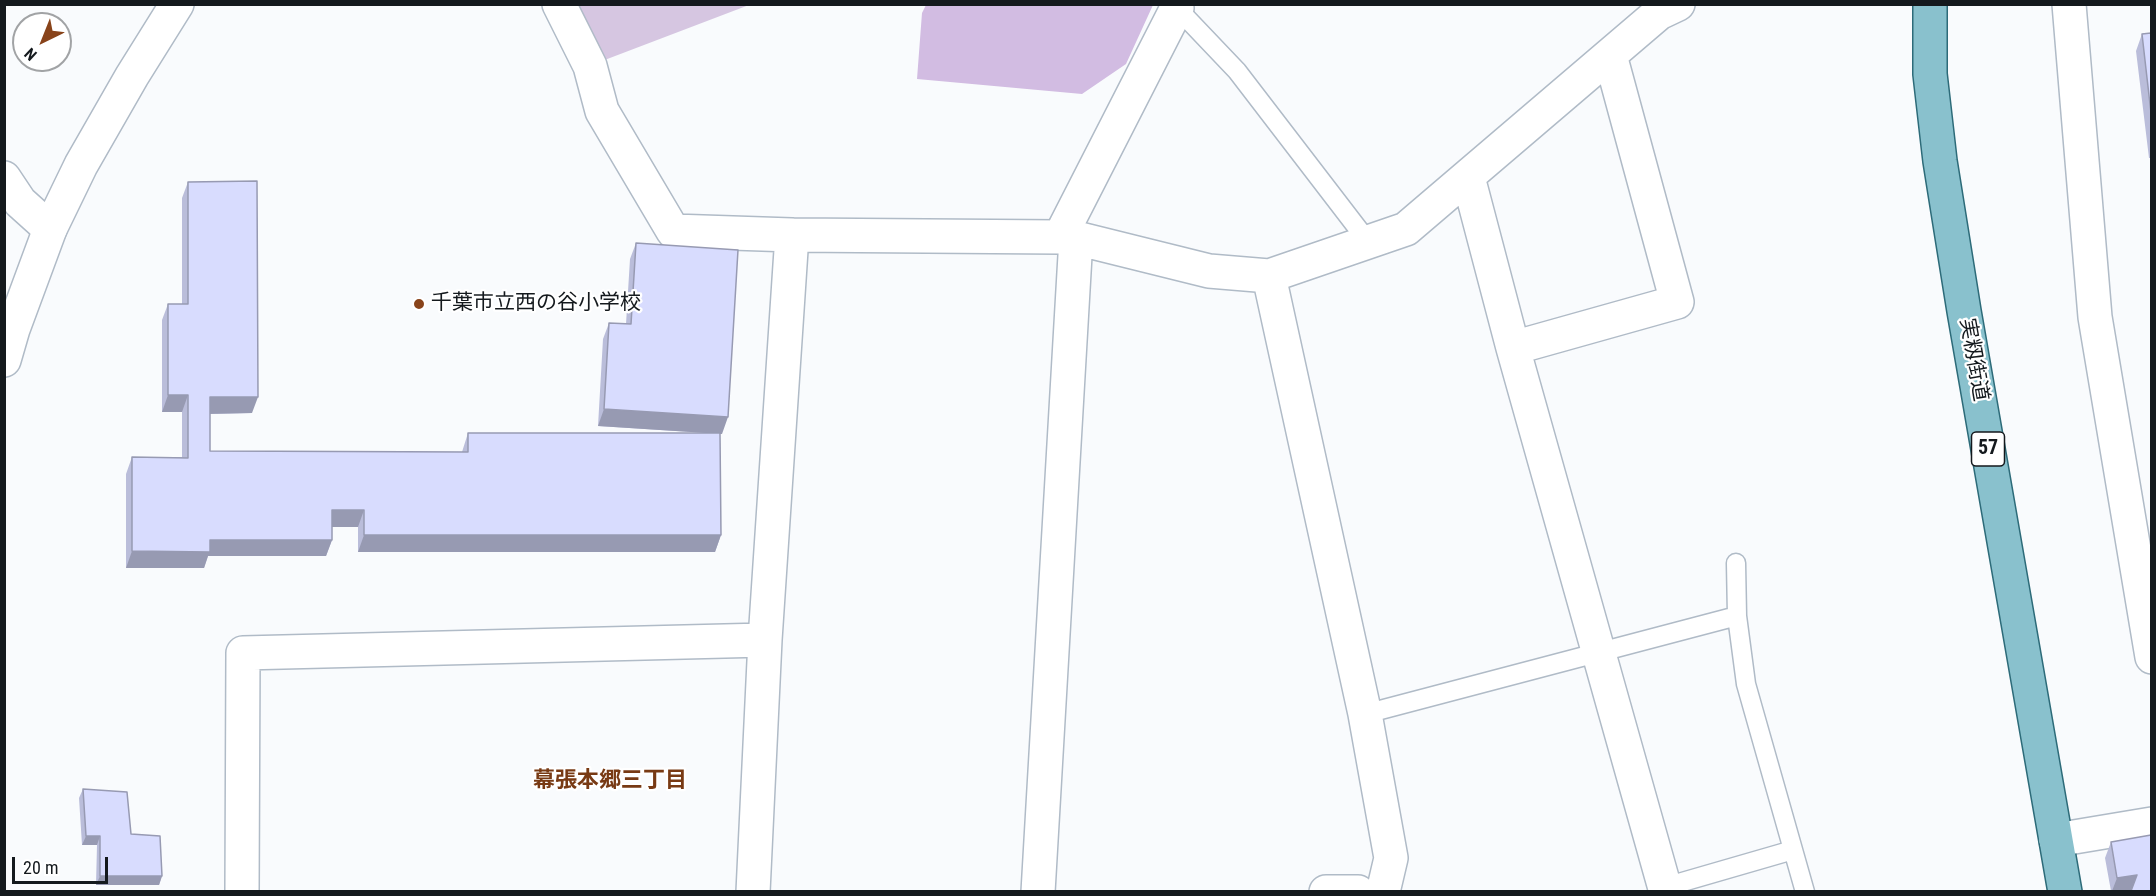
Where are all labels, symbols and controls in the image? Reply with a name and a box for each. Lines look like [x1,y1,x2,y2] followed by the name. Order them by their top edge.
[12,12,72,72] north arrow
[21,44,41,64] text: N
[431,291,641,317] place label: 千葉市立西の谷小学校
[412,297,426,311] marker: 千葉市立西の谷小学校
[1953,316,1993,404] street label: 実籾街道
[1972,432,2004,466] road number: 57
[533,768,687,794] district label: 幕張本郷三丁目
[15,845,111,883] scale bar
[23,857,58,878] text: 20 m

